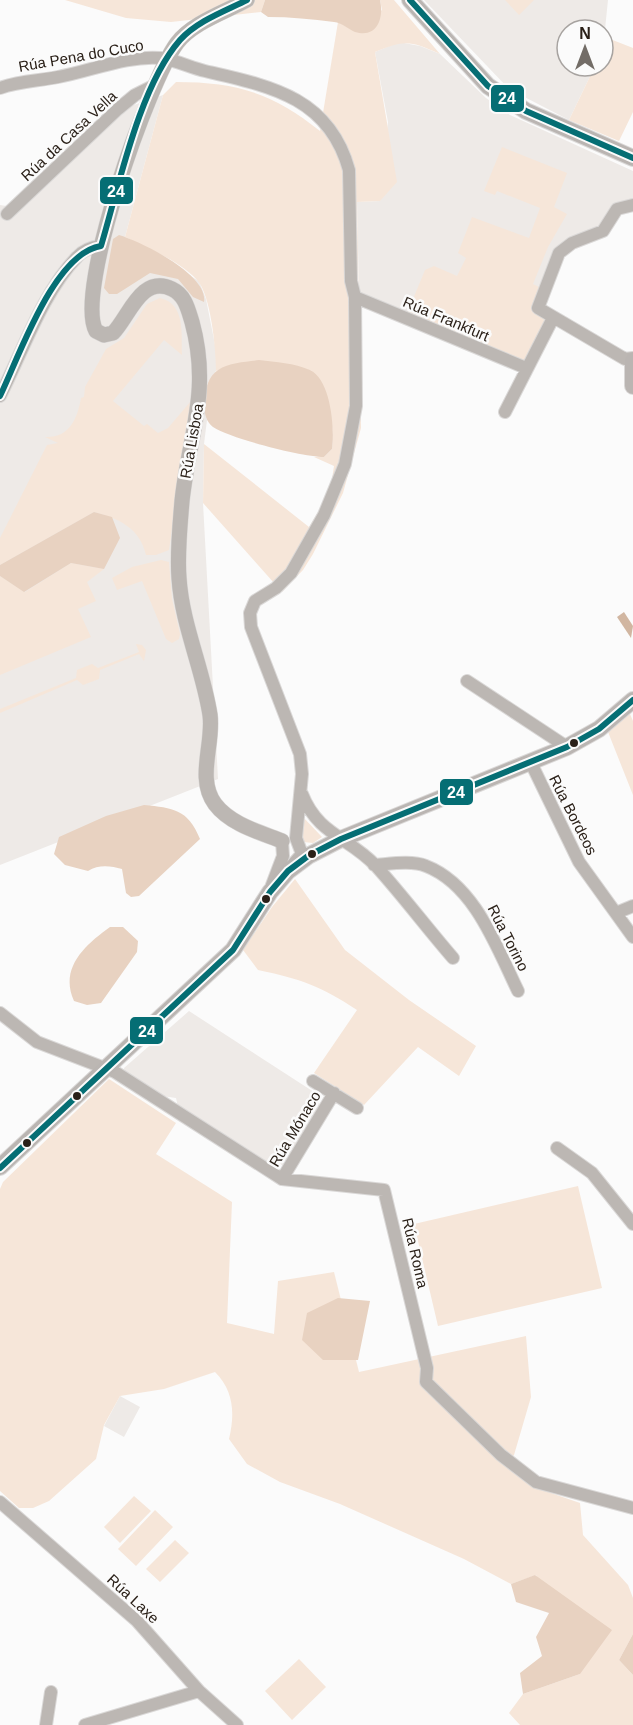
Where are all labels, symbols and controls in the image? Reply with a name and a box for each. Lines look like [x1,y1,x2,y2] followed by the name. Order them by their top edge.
[555,18,615,78] north arrow
[579,25,591,42] text: N
[17,36,145,75] street label: Rúa Pena do Cuco
[490,84,525,113] line badge: 24
[17,87,120,184] street label: Rúa da Casa Vella
[498,90,516,107] text: 24
[99,176,134,205] line badge: 24
[107,183,125,200] text: 24
[401,293,492,345] street label: Rúa Frankfurt
[177,401,207,480] street label: Rúa Lisboa
[568,737,580,749] unlabelled marker
[546,772,601,858] street label: Rúa Bordeos
[439,778,474,806] line badge: 24
[447,784,465,801] text: 24
[306,848,318,860] unlabelled marker
[260,893,272,905] unlabelled marker
[484,902,532,974] street label: Rúa Torino
[129,1016,164,1045] line badge: 24
[138,1023,156,1040] text: 24
[265,1088,324,1170] street label: Rúa Mónaco
[71,1090,83,1102] unlabelled marker
[21,1137,33,1149] unlabelled marker
[399,1216,432,1290] street label: Rúa Roma
[104,1571,163,1627] street label: Rúa Laxe

